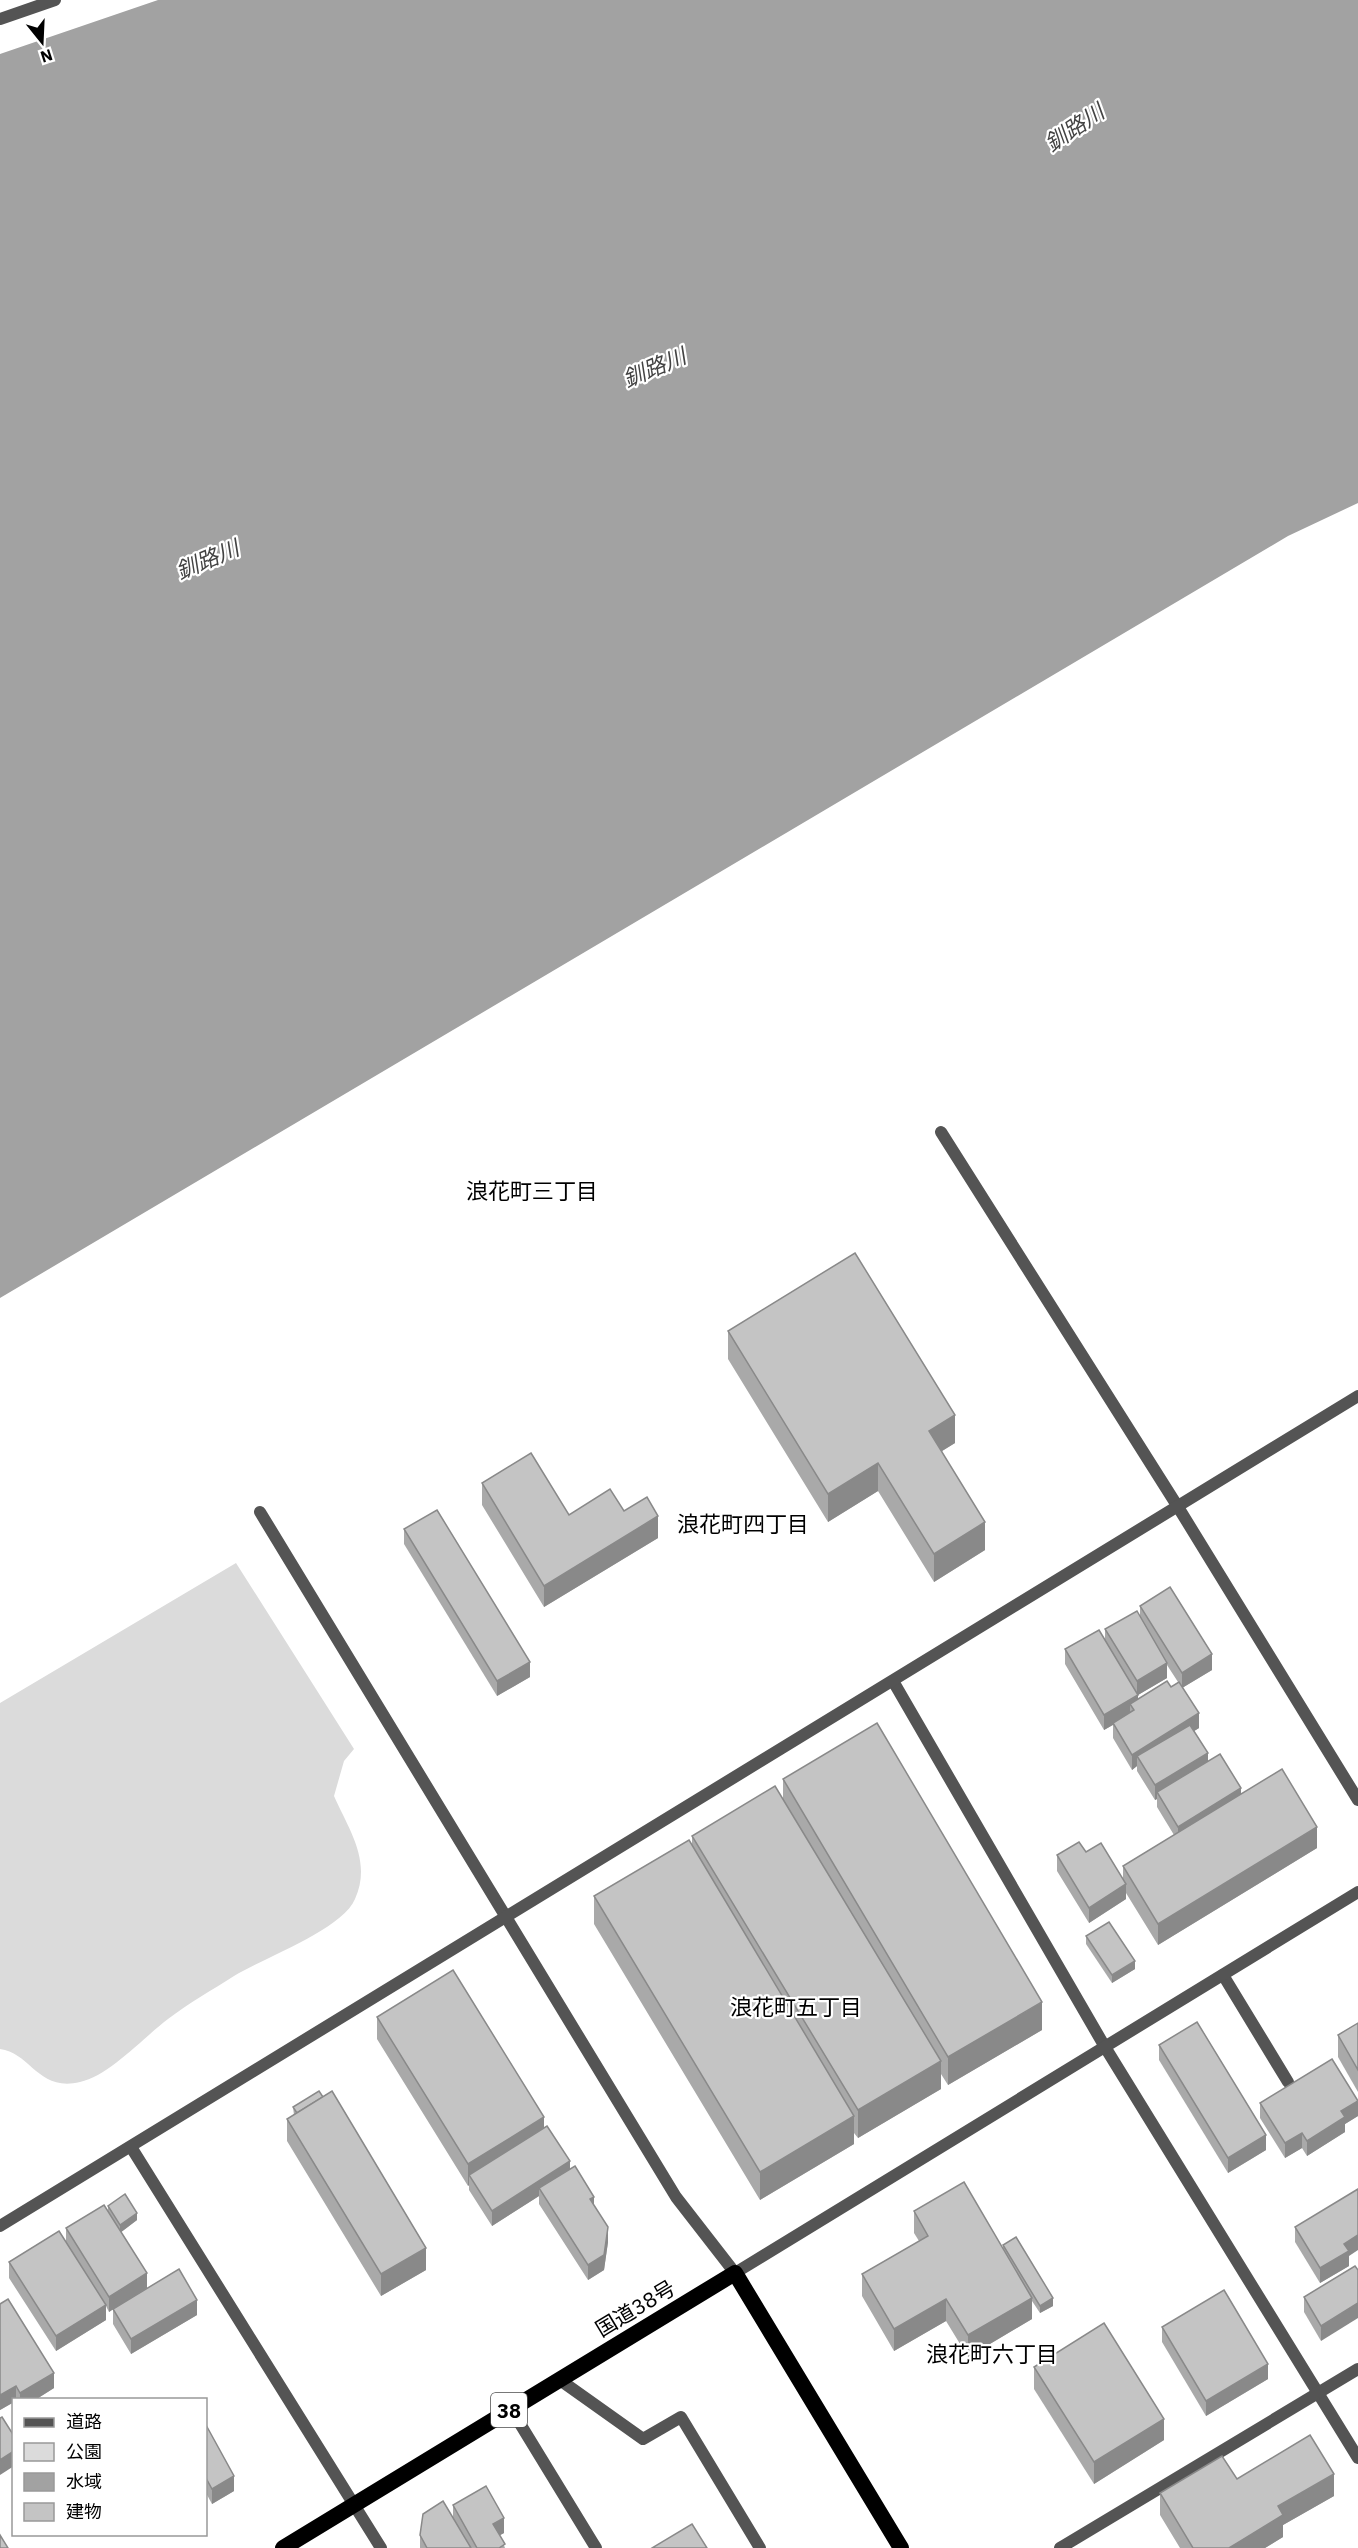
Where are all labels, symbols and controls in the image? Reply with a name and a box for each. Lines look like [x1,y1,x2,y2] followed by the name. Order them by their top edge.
[12,12,72,72] north arrow
[38,45,55,68] text: N
[1039,95,1111,157] water label: 釧路川
[618,340,692,393] water label: 釧路川
[171,532,245,585] water label: 釧路川
[466,1176,598,1205] district label: 浪花町三丁目
[677,1509,809,1538] district label: 浪花町四丁目
[730,1992,862,2021] district label: 浪花町五丁目
[590,2273,680,2343] street label: 国道38号
[926,2339,1058,2368] district label: 浪花町六丁目
[491,2393,527,2427] road number: 38
[12,2398,207,2536] legend
[66,2410,102,2433] text: 道路
[66,2440,102,2463] text: 公園
[66,2470,102,2493] text: 水域
[66,2500,102,2523] text: 建物

